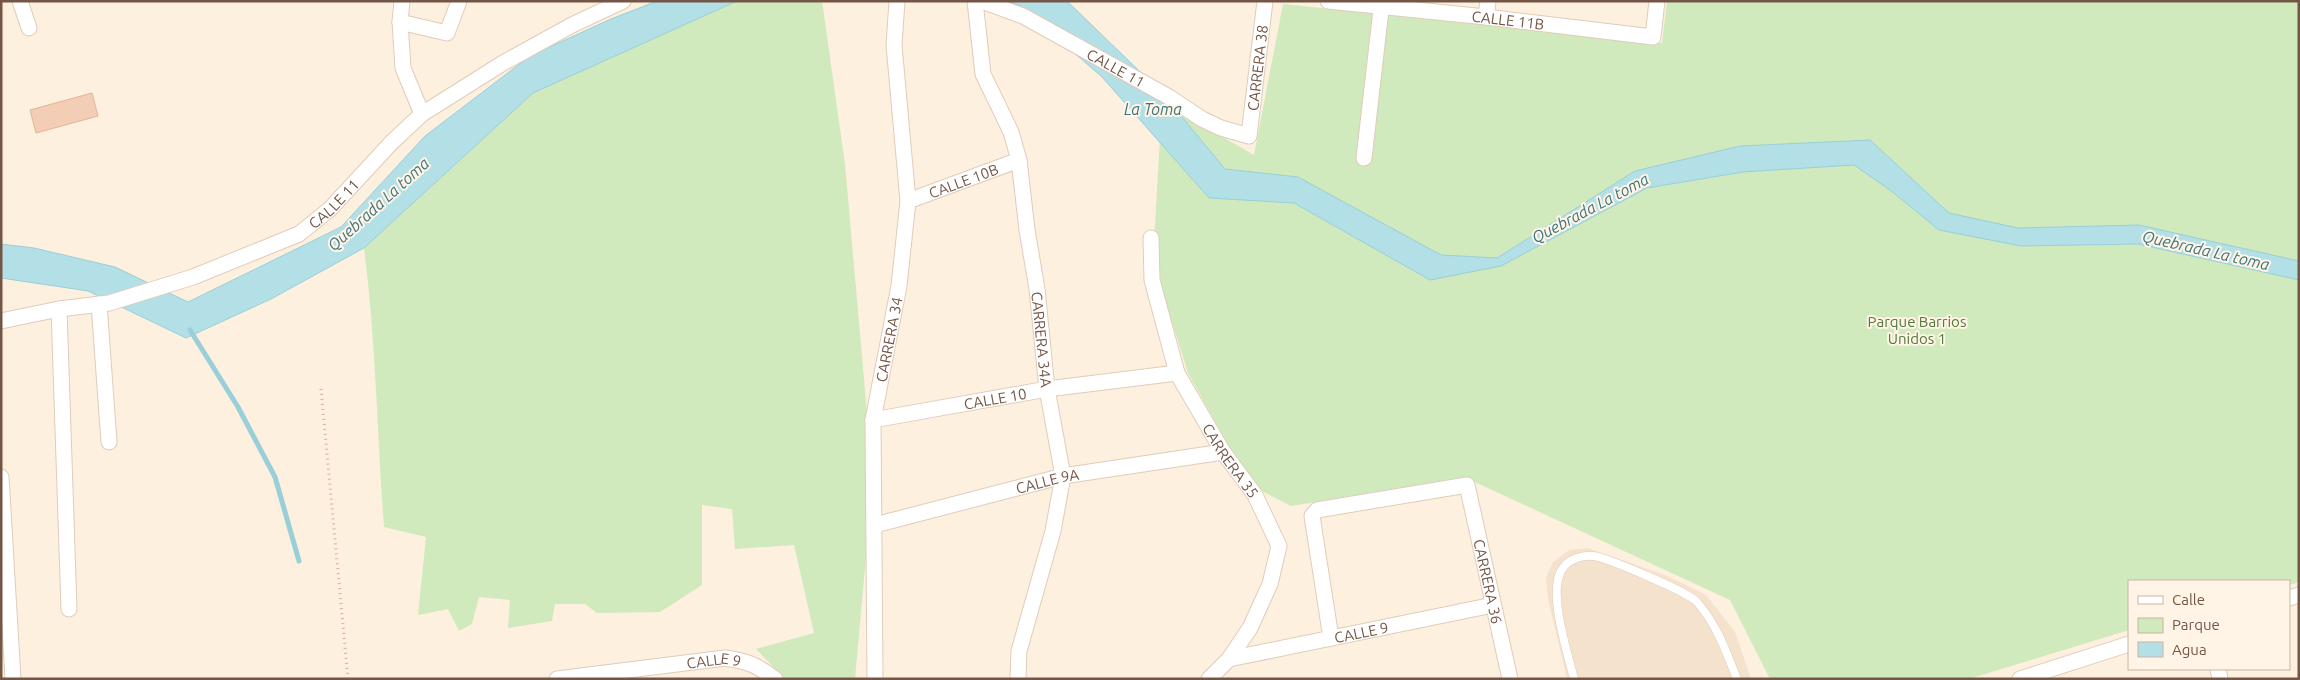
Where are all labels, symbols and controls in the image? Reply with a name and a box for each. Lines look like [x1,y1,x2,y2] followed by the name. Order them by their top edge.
[1471,7,1545,32] street label: CALLE 11B
[1244,24,1271,112] street label: CARRERA 38
[1084,45,1148,90] street label: CALLE 11
[1124,100,1182,118] water label: La Toma
[324,154,433,255] water label: Quebrada La toma
[926,160,1000,201] street label: CALLE 10B
[1528,169,1652,247] water label: Quebrada La toma
[305,175,362,232] street label: CALLE 11
[2140,227,2272,274] water label: Quebrada La toma
[1029,291,1055,388] street label: CARRERA 34A
[872,295,905,384] street label: CARRERA 34
[1868,313,1966,347] park label: Parque Barrios Unidos 1
[962,384,1028,412] street label: CALLE 10
[1200,420,1262,501] street label: CARRERA 35
[1014,465,1080,496] street label: CALLE 9A
[1471,537,1506,625] street label: CARRERA 36
[2128,580,2290,670] legend
[2172,591,2205,608] text: Calle
[2172,616,2220,633] text: Parque
[1333,618,1390,646] street label: CALLE 9
[2172,641,2207,658] text: Agua
[685,649,743,671] street label: CALLE 9

